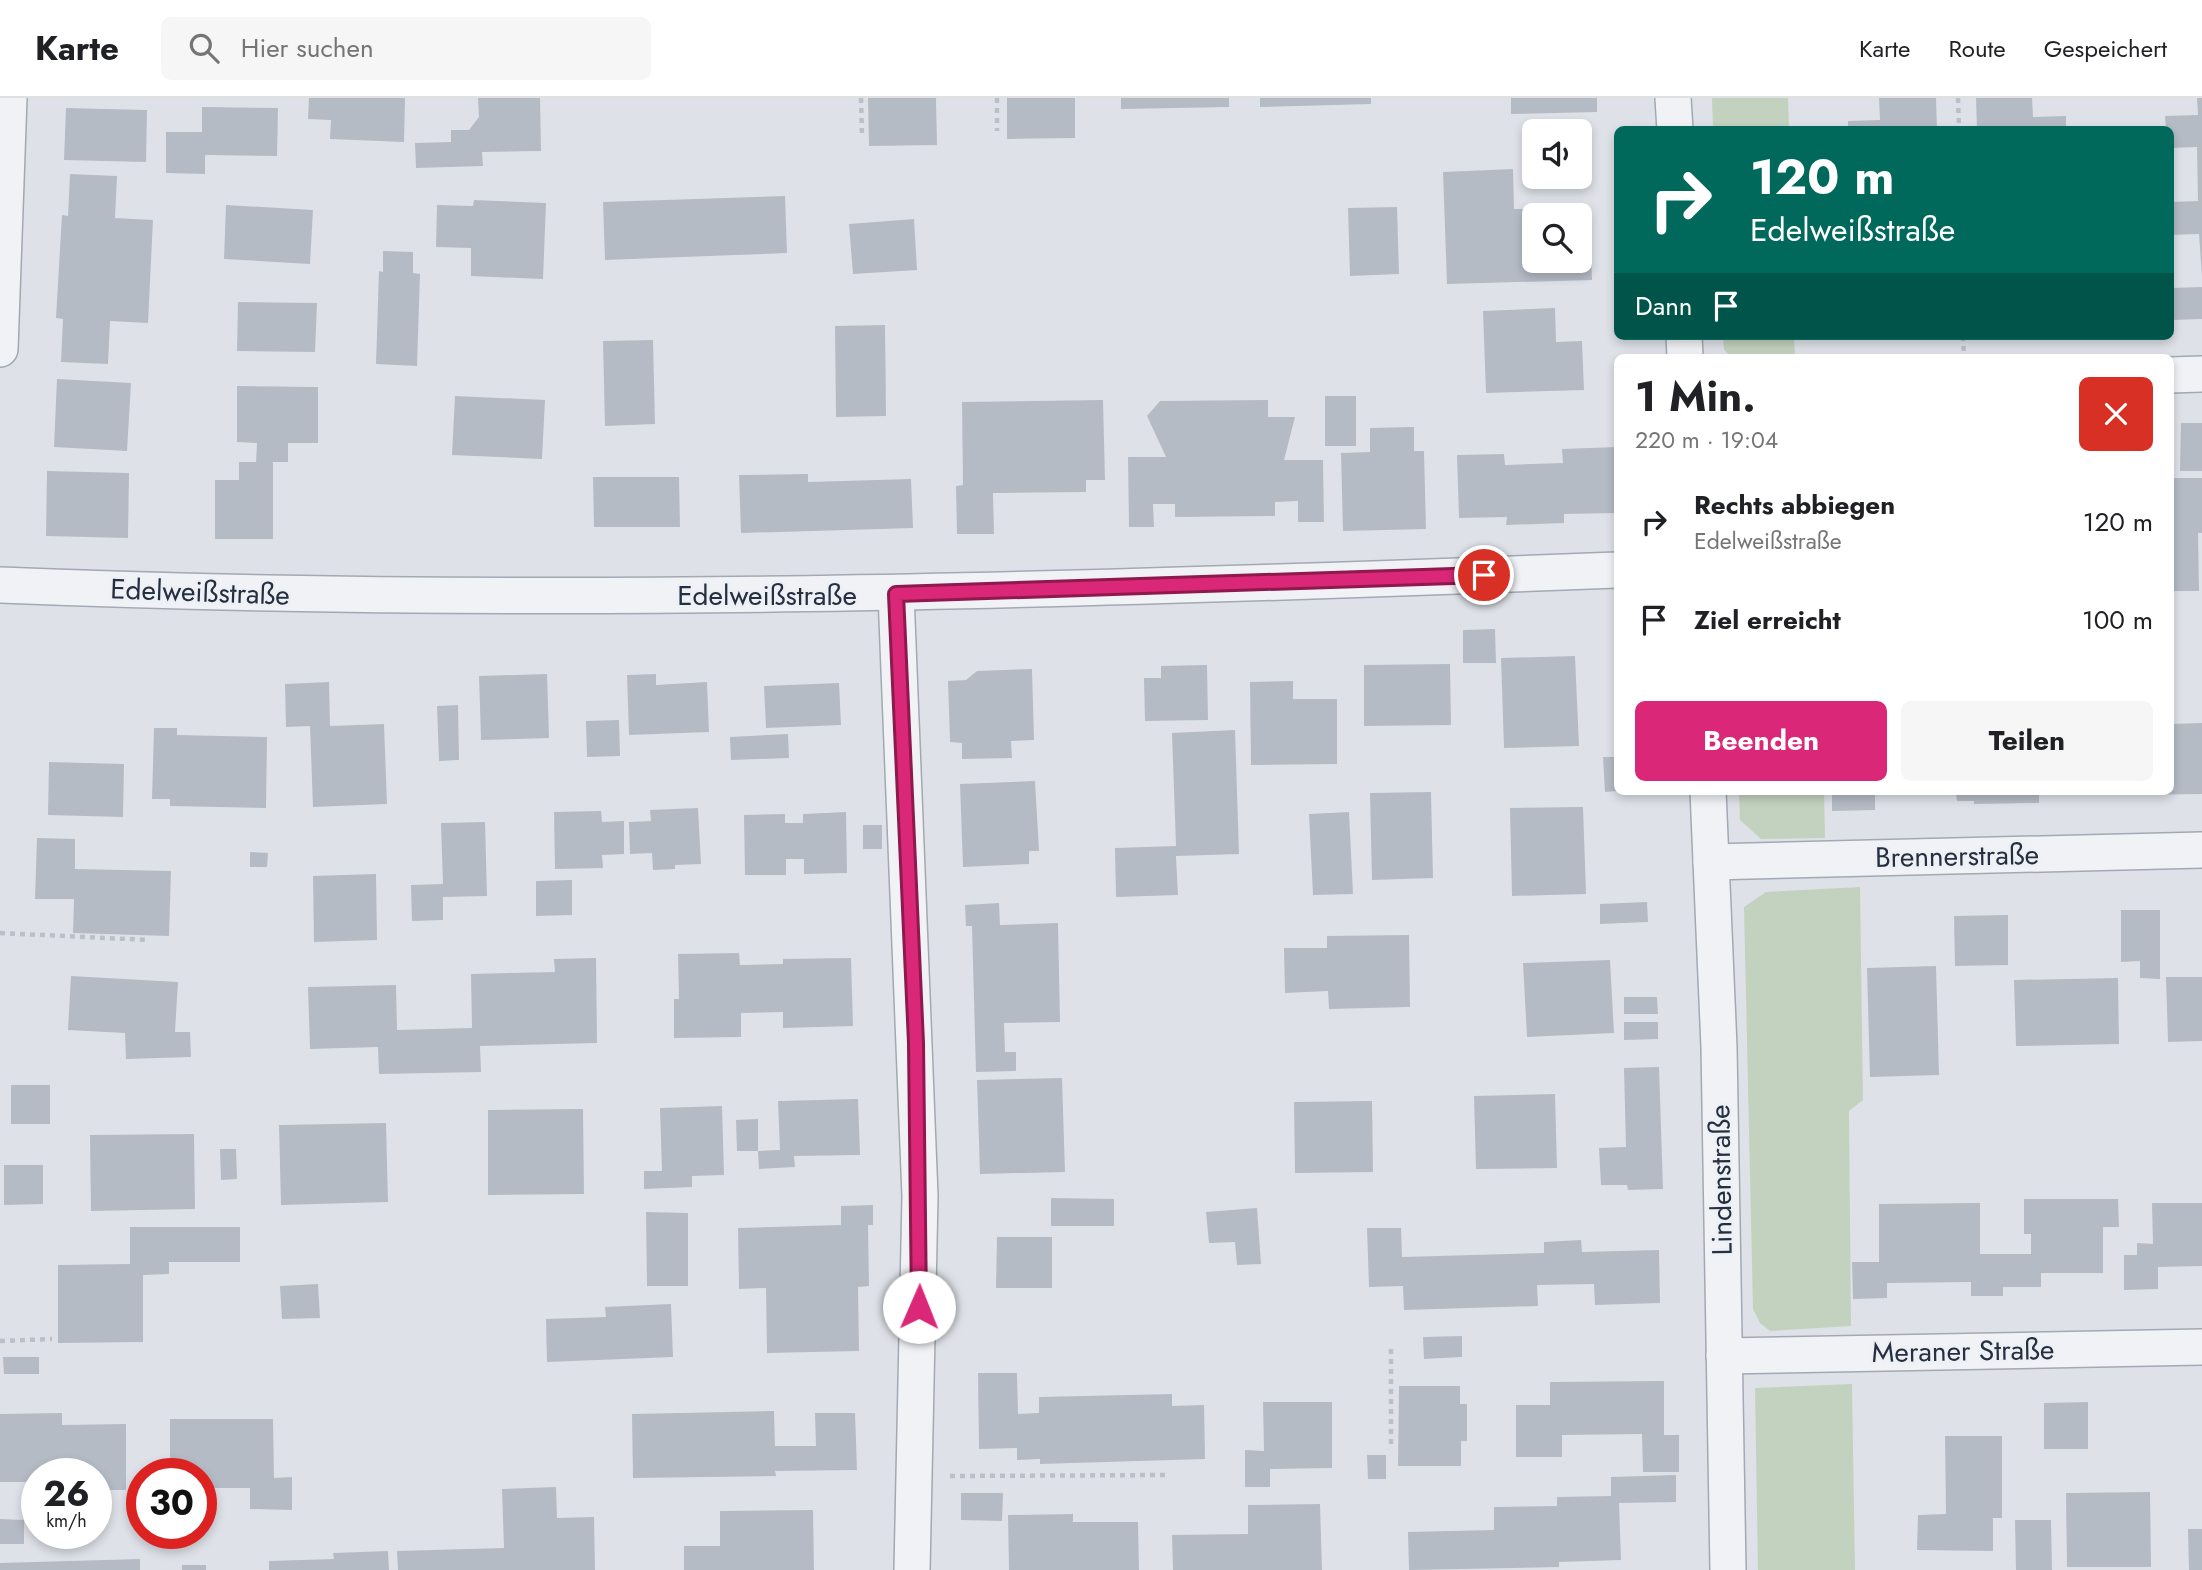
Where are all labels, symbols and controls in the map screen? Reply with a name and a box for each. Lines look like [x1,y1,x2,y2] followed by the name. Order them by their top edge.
[161,17,651,80] search box
[35,25,119,72] text: Karte
[185,29,223,67] icon: search
[241,29,374,67] text: Hier suchen
[1859,31,1910,66] text: Karte
[1948,31,2006,66] text: Route
[2044,31,2167,66] text: Gespeichert
[1522,119,1592,273] map controls
[1522,119,1592,189] button: sound
[1750,142,1894,212] text: 120 m
[1635,154,1726,245] icon: right
[1522,203,1592,273] button: search
[1750,207,1955,253] text: Edelweißstraße
[1635,287,1693,325] text: Dann
[1707,287,1745,325] icon: arrive
[1635,366,1756,427] text: 1 Min.
[2079,377,2153,451] button: close
[1635,423,1778,457] text: 220 m · 19:04
[1694,486,1895,524] text: Rechts abbiegen
[1635,503,1673,541] icon: right
[2083,503,2153,541] text: 120 m
[1694,524,1842,558] text: Edelweißstraße
[1454,545,1514,605] pin
[1465,556,1503,594] icon: arrive
[109,568,291,616] street label: Edelweißstraße
[677,575,857,616] street label: Edelweißstraße
[1635,601,1673,639] icon: arrive
[1694,601,1841,639] text: Ziel erreicht
[2082,601,2153,639] text: 100 m
[1635,701,1887,781] button: Beenden
[1901,701,2153,781] button: Teilen
[1875,834,2039,878] street label: Brennerstraße
[1699,1104,1743,1256] street label: Lindenstraße
[882,1270,956,1344] position arrow
[1871,1329,2055,1373] street label: Meraner Straße
[126,1458,217,1549] speed limit sign: 30
[43,1469,90,1519] text: 26
[46,1508,87,1534] text: km/h

